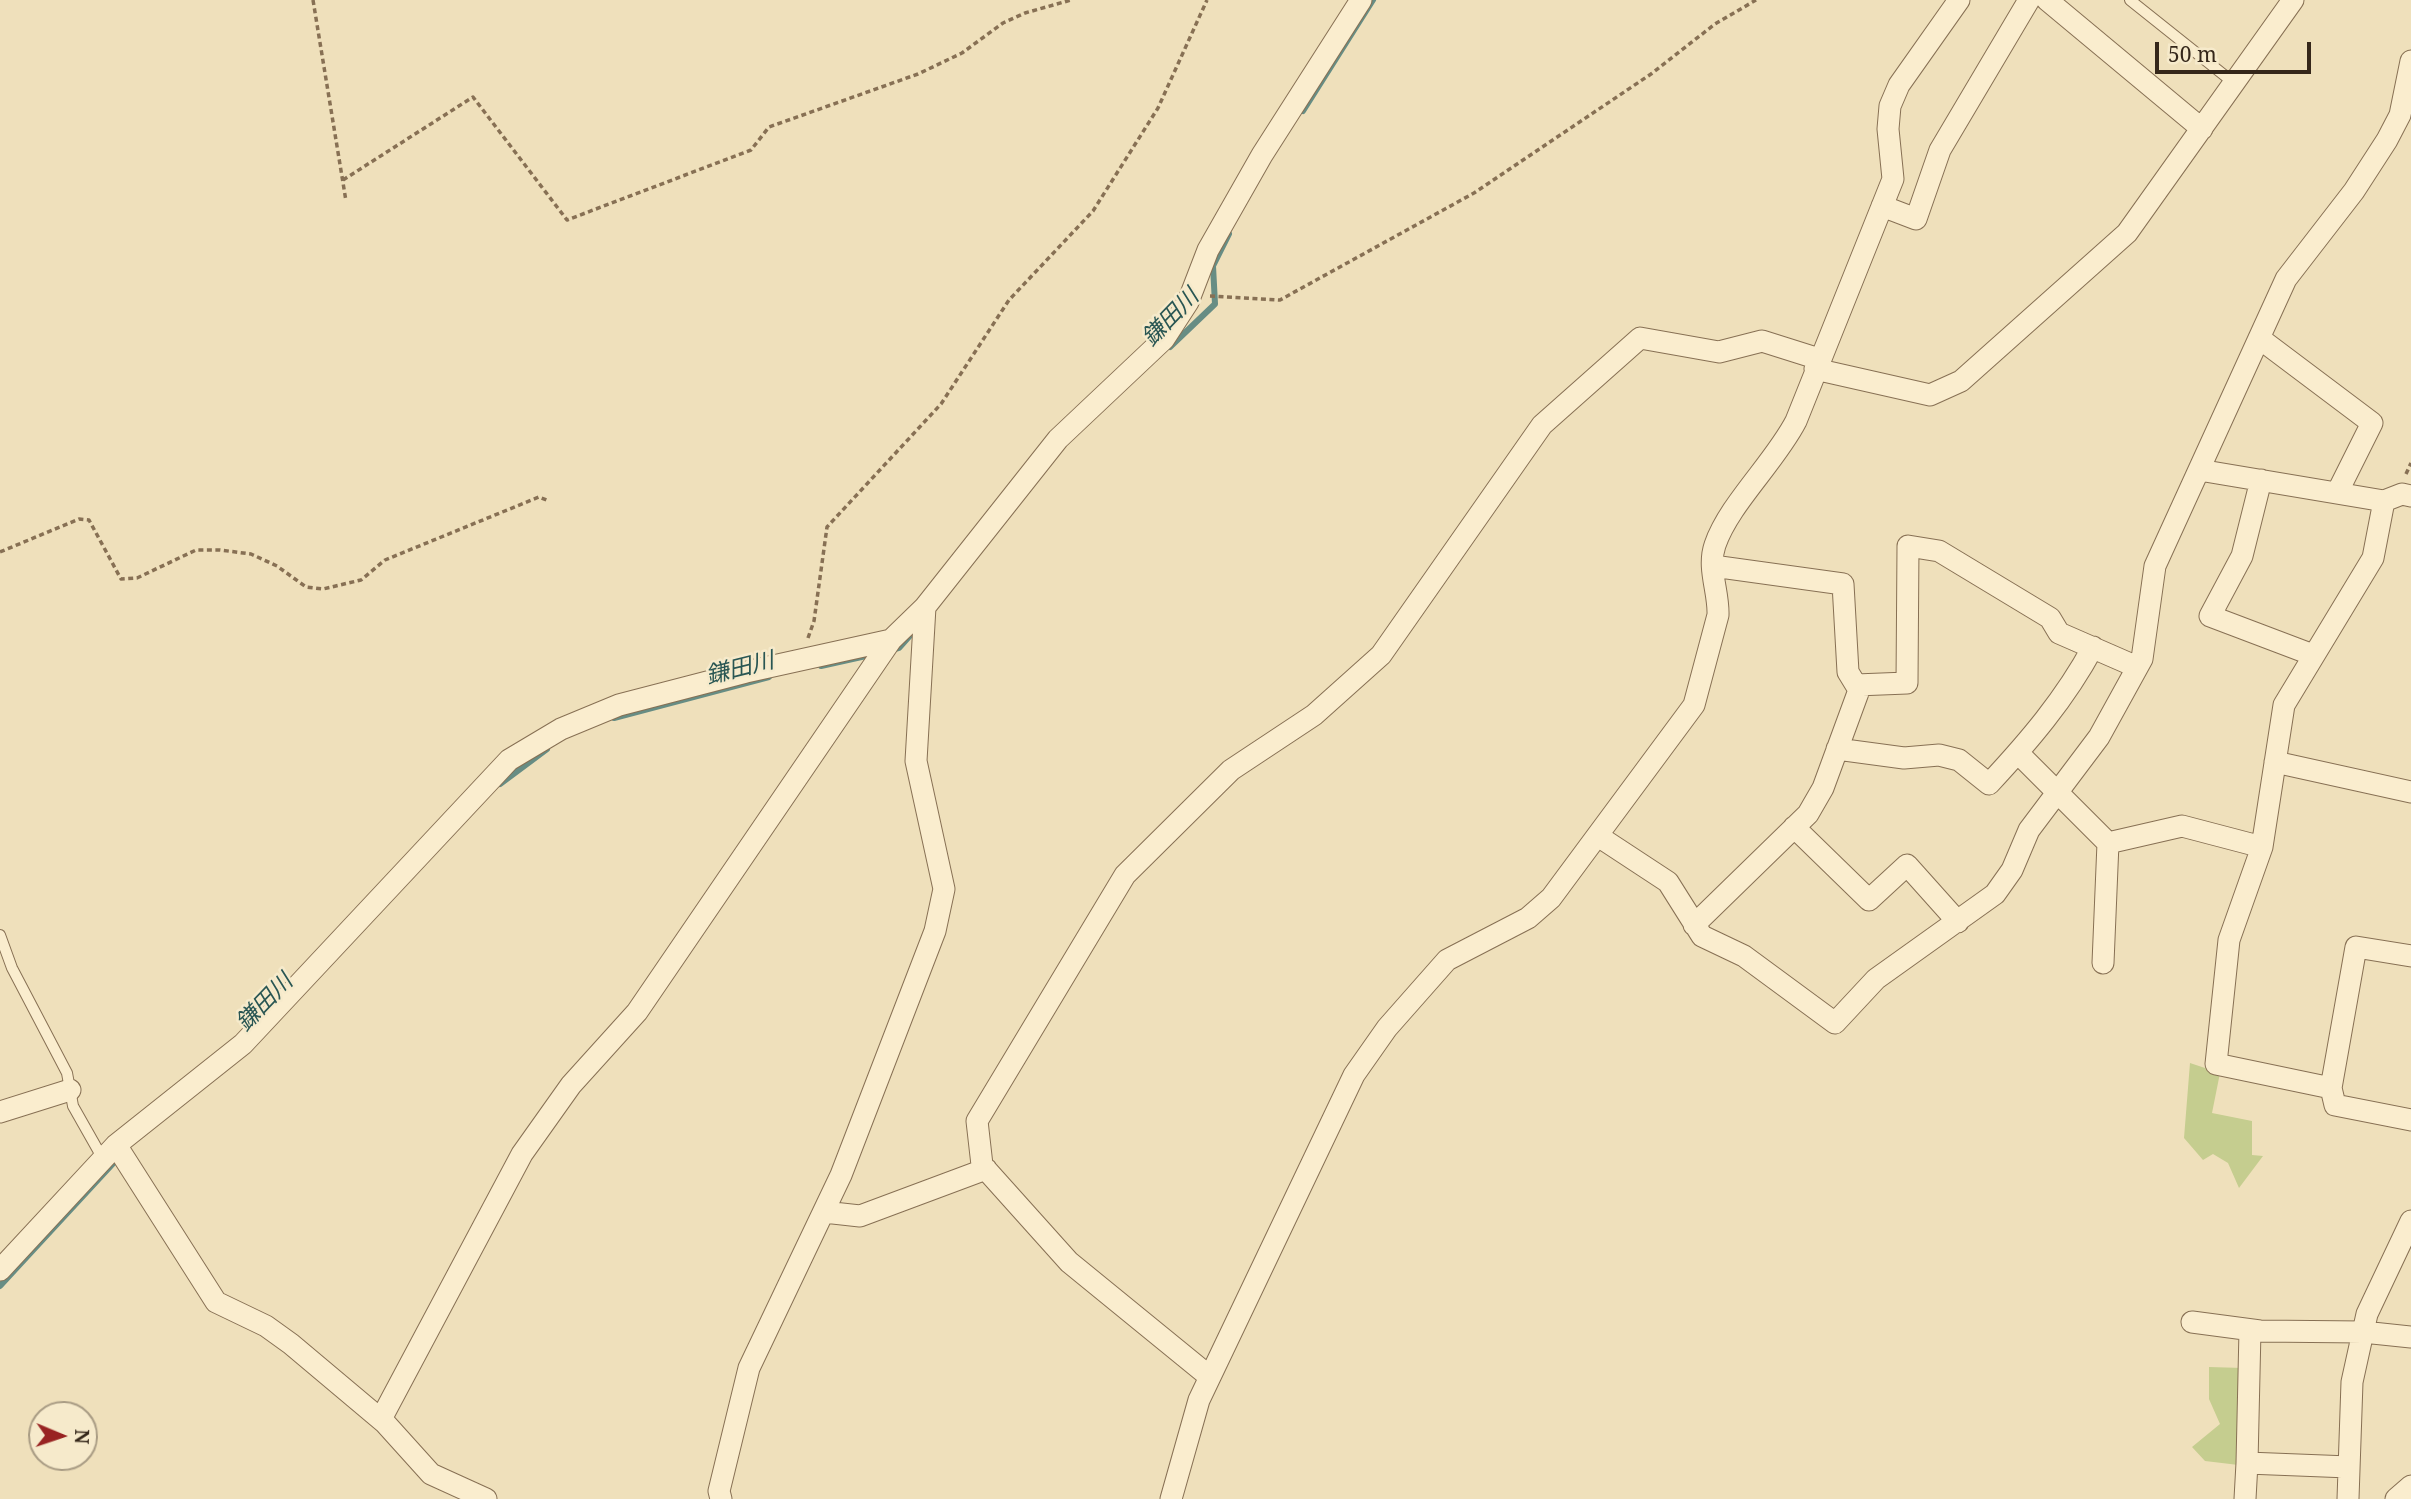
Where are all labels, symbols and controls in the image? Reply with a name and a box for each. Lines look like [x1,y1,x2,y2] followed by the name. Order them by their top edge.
[2159,28,2315,72] scale bar
[2168,40,2217,68] text: 50 m
[1137,284,1205,352] water label: 鎌田川
[703,647,777,691] water label: 鎌田川
[231,969,299,1037] water label: 鎌田川
[28,1401,98,1471] north arrow
[69,1429,95,1445] text: N

